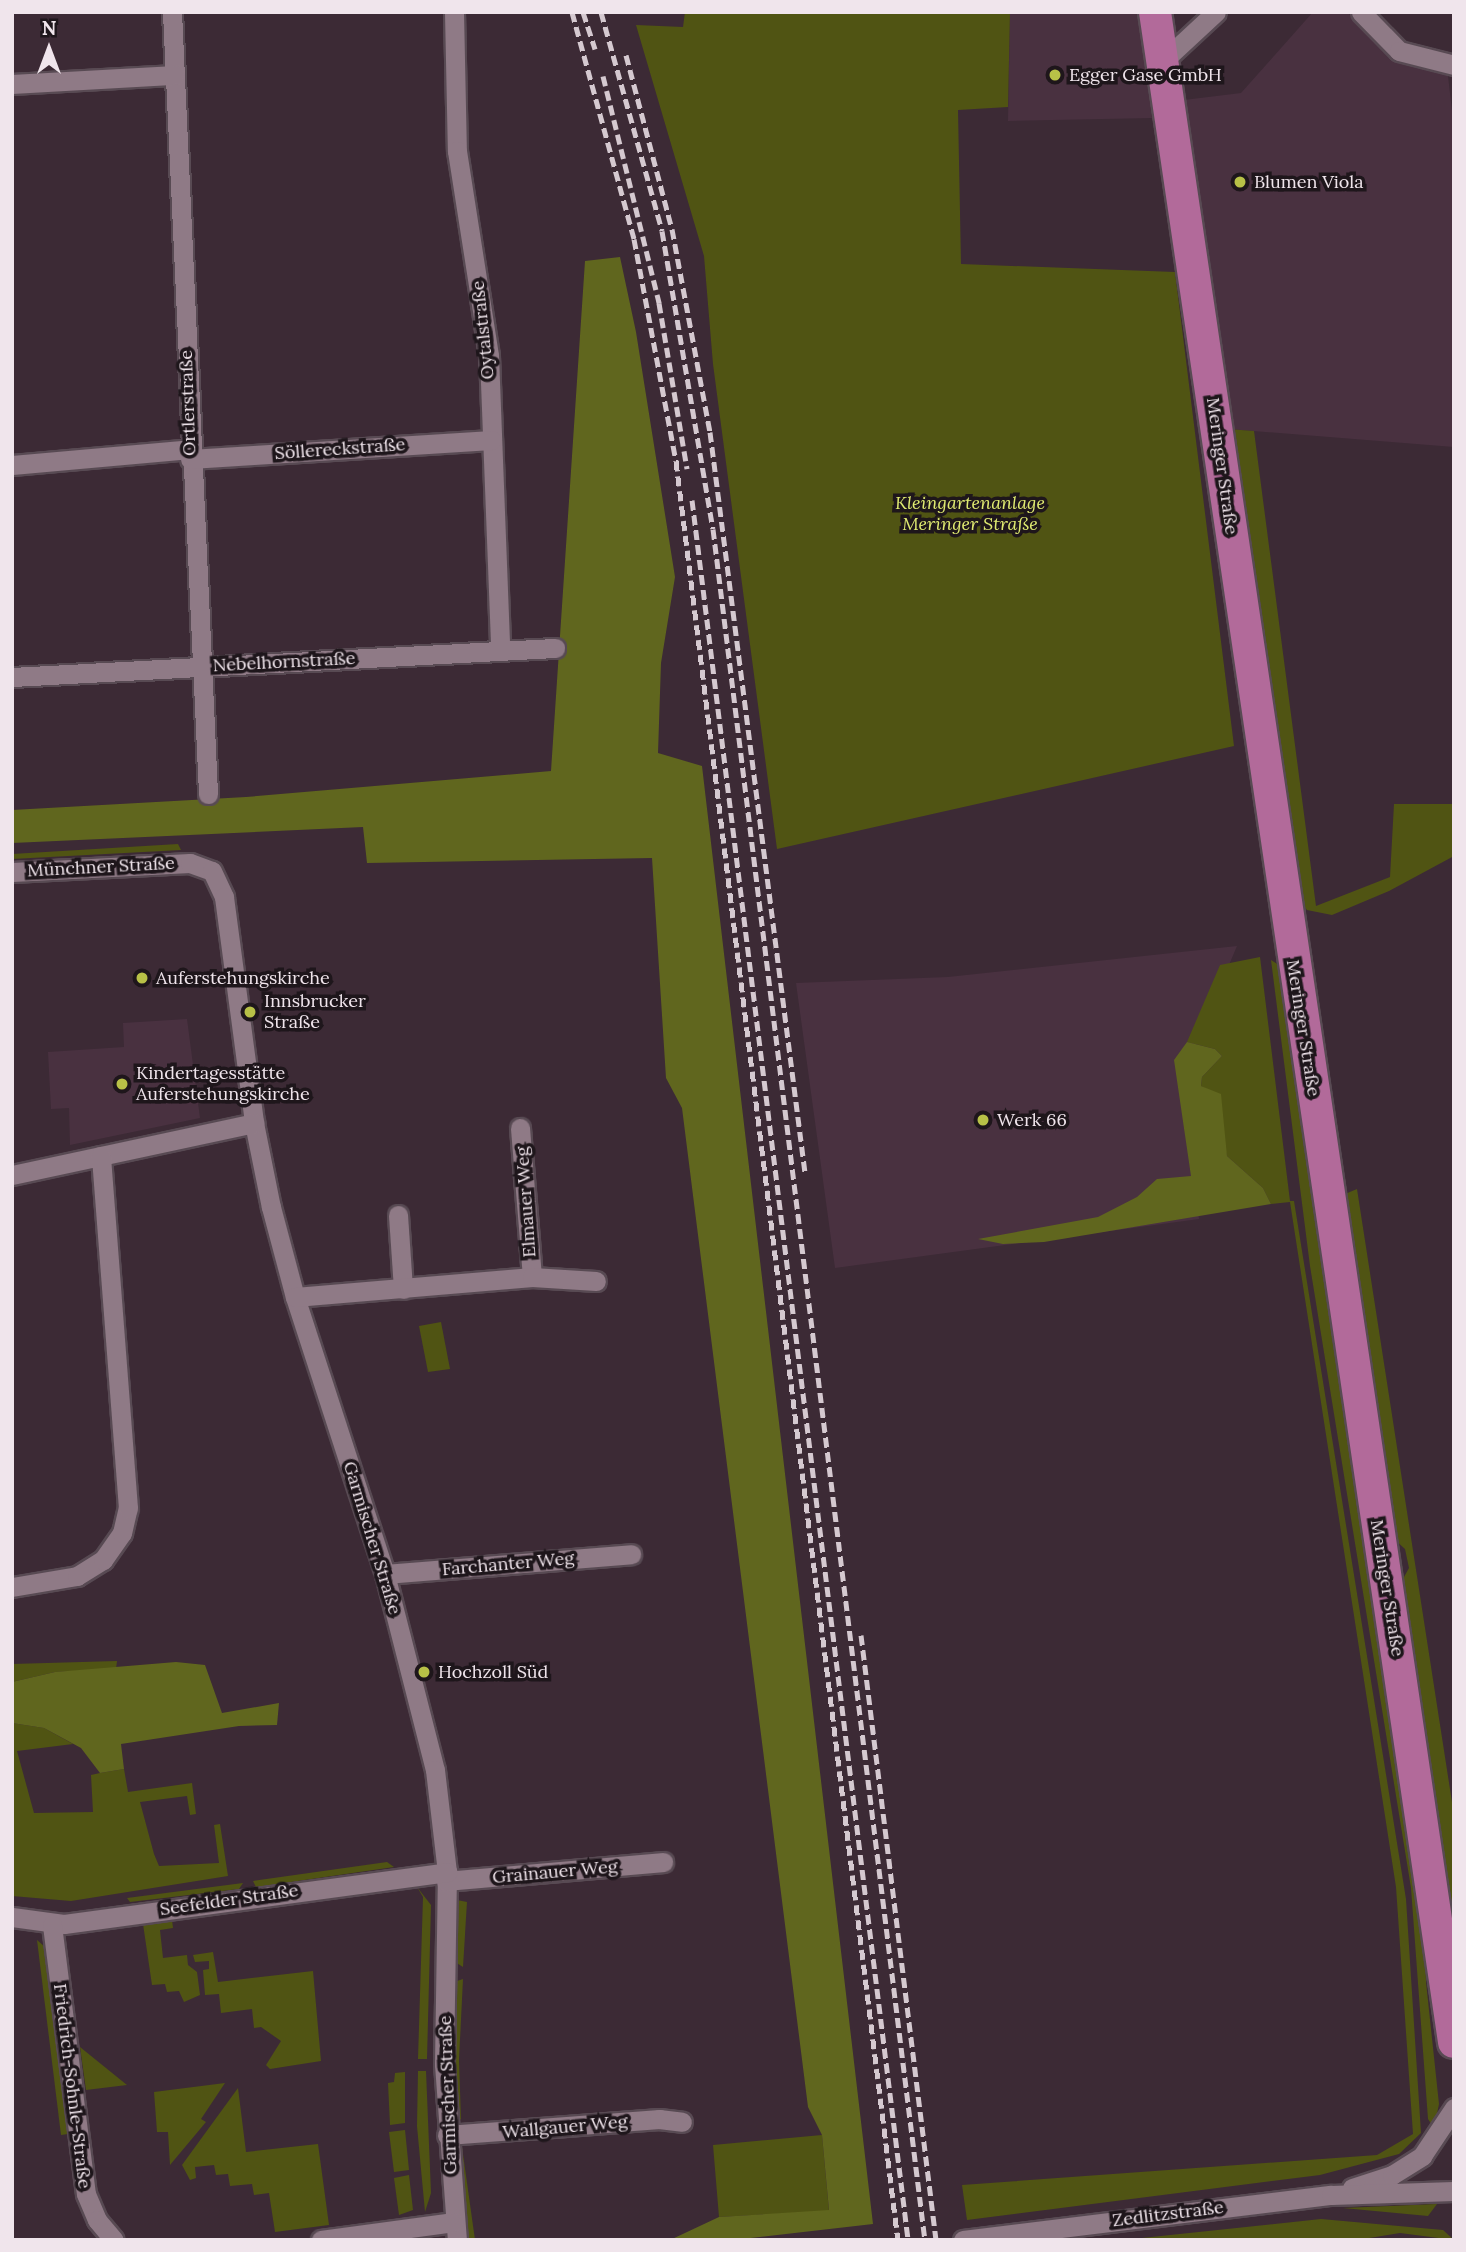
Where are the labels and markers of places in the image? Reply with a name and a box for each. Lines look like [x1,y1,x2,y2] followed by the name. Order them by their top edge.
[1069,64,1222,86] place label: Egger Gase GmbH
[1047,67,1063,83] marker: Egger Gase GmbH
[1254,171,1363,193] place label: Blumen Viola
[1232,174,1248,190] marker: Blumen Viola
[156,967,330,989] place label: Auferstehungskirche
[134,970,150,986] marker: Auferstehungskirche
[264,991,366,1034] place label: Innsbrucker Straße
[242,1004,258,1020] marker: Innsbrucker Straße
[136,1063,310,1106] place label: Kindertagesstätte Auferstehungskirche
[114,1076,130,1092] marker: Kindertagesstätte Auferstehungskirche
[997,1109,1067,1131] place label: Werk 66
[975,1112,991,1128] marker: Werk 66
[438,1661,548,1683] place label: Hochzoll Süd
[416,1664,432,1680] marker: Hochzoll Süd

